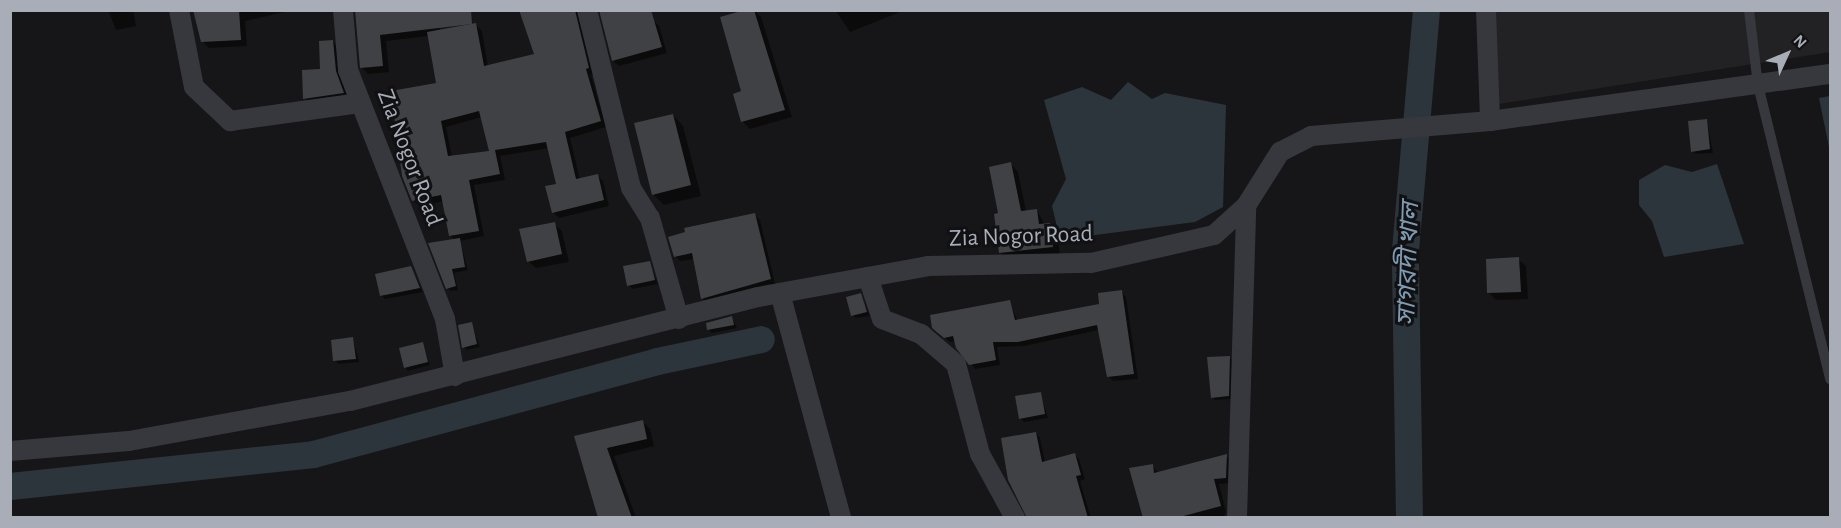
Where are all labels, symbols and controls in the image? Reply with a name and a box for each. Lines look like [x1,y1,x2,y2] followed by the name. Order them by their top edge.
[1757,24,1817,84] north arrow
[1790,32,1810,51] text: N
[370,86,448,230] street label: Zia Nogor Road
[1391,202,1427,326] water label: সাগরদী খাল
[949,220,1093,254] street label: Zia Nogor Road

